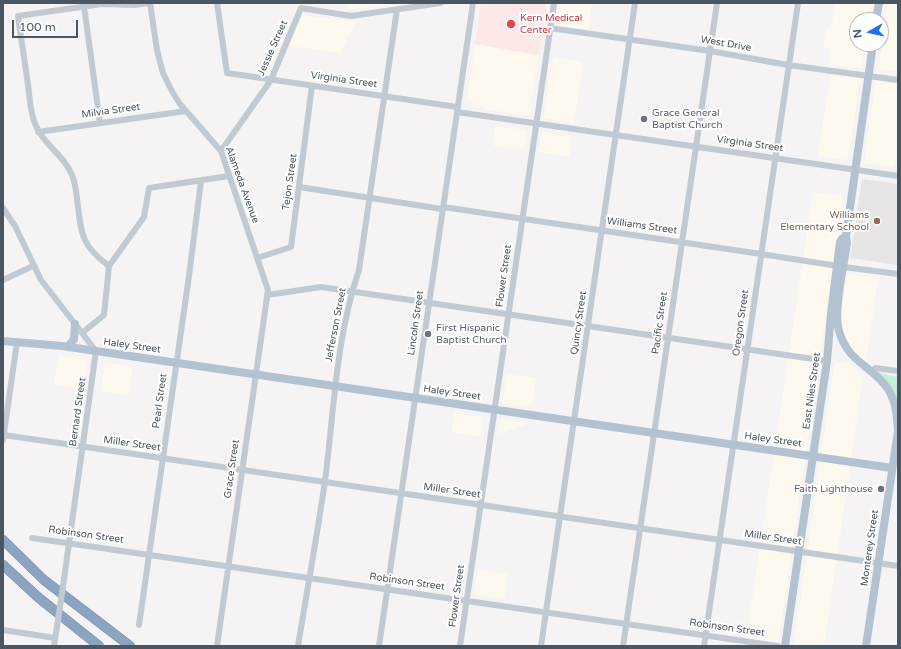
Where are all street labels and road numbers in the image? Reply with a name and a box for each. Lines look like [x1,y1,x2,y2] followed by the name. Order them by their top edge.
[255,18,291,78] street label: Jessie Street
[700,34,752,54] street label: West Drive
[310,69,378,91] street label: Virginia Street
[81,101,141,121] street label: Milvia Street
[716,133,784,155] street label: Virginia Street
[223,145,261,225] street label: Alameda Avenue
[280,153,300,211] street label: Tejon Street
[606,215,678,237] street label: Williams Street
[494,244,514,308] street label: Flower Street
[323,287,349,363] street label: Jefferson Street
[730,289,752,357] street label: Oregon Street
[406,290,426,356] street label: Lincoln Street
[569,290,589,356] street label: Quincy Street
[650,291,670,355] street label: Pacific Street
[103,336,161,356] street label: Haley Street
[801,352,823,430] street label: East Niles Street
[150,373,170,429] street label: Pearl Street
[67,377,89,447] street label: Bernard Street
[423,383,481,403] street label: Haley Street
[744,430,802,450] street label: Haley Street
[103,434,161,454] street label: Miller Street
[222,439,242,499] street label: Grace Street
[423,481,481,501] street label: Miller Street
[859,509,881,587] street label: Monterey Street
[47,524,125,546] street label: Robinson Street
[744,528,802,548] street label: Miller Street
[447,564,467,628] street label: Flower Street
[368,571,446,593] street label: Robinson Street
[688,617,766,639] street label: Robinson Street

